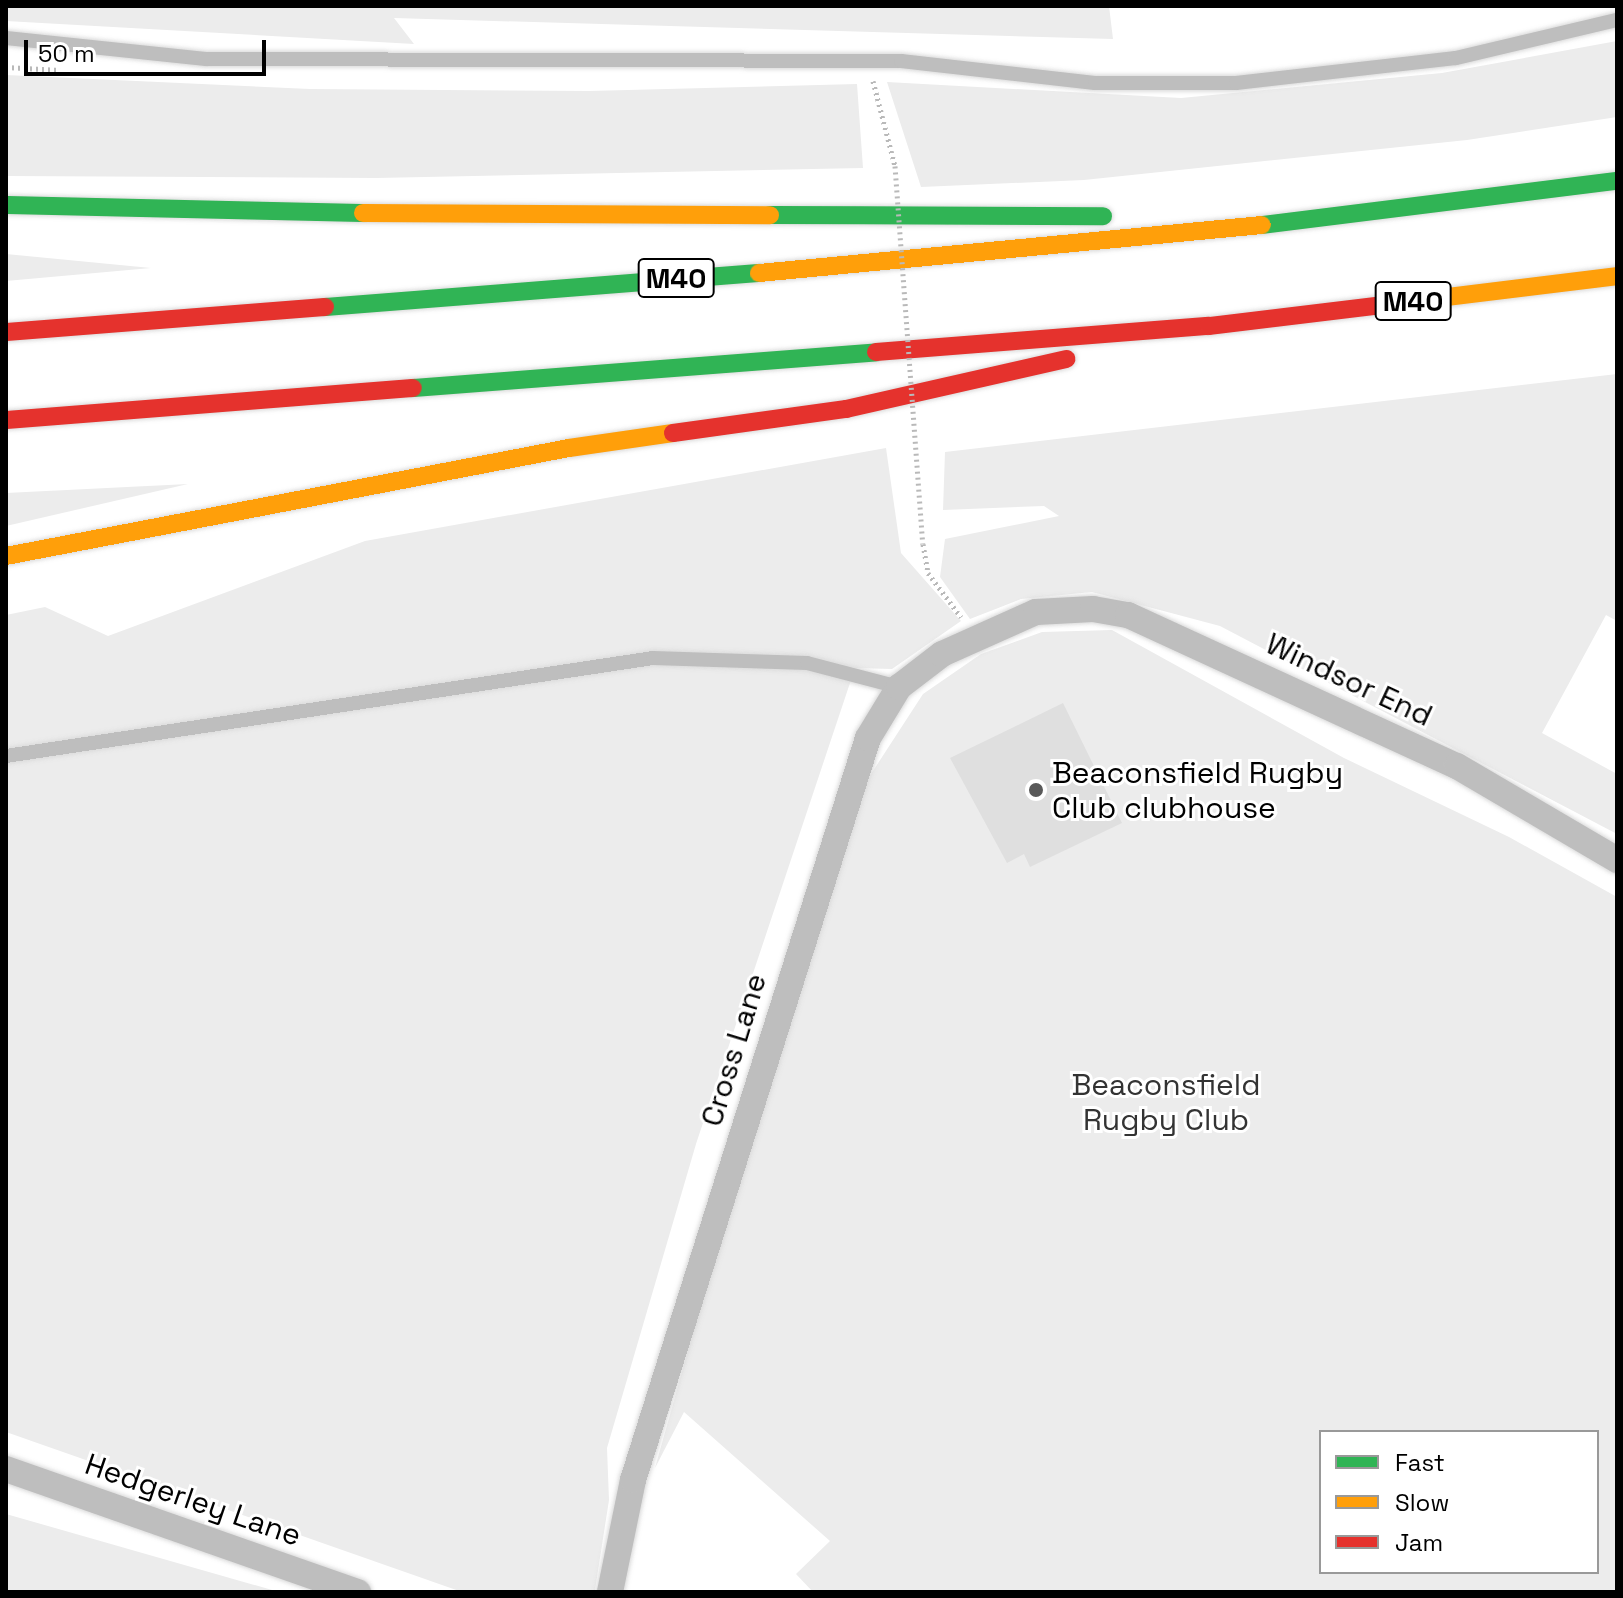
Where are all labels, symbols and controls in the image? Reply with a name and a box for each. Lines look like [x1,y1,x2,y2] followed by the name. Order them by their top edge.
[28,24,270,74] scale bar
[38,38,95,69] text: 50 m
[636,254,716,302] road number: M40
[1373,277,1453,325] road number: M40
[1260,626,1438,734] street label: Windsor End
[1052,755,1343,826] place label: Beaconsfield Rugby Club clubhouse
[1027,781,1045,799] marker: Beaconsfield Rugby Club clubhouse
[694,969,774,1131] street label: Cross Lane
[1071,1067,1261,1138] park label: Beaconsfield Rugby Club
[1319,1430,1599,1574] legend
[80,1446,306,1554] street label: Hedgerley Lane
[1395,1447,1445,1478] text: Fast
[1395,1487,1449,1518] text: Slow
[1395,1527,1443,1558] text: Jam

